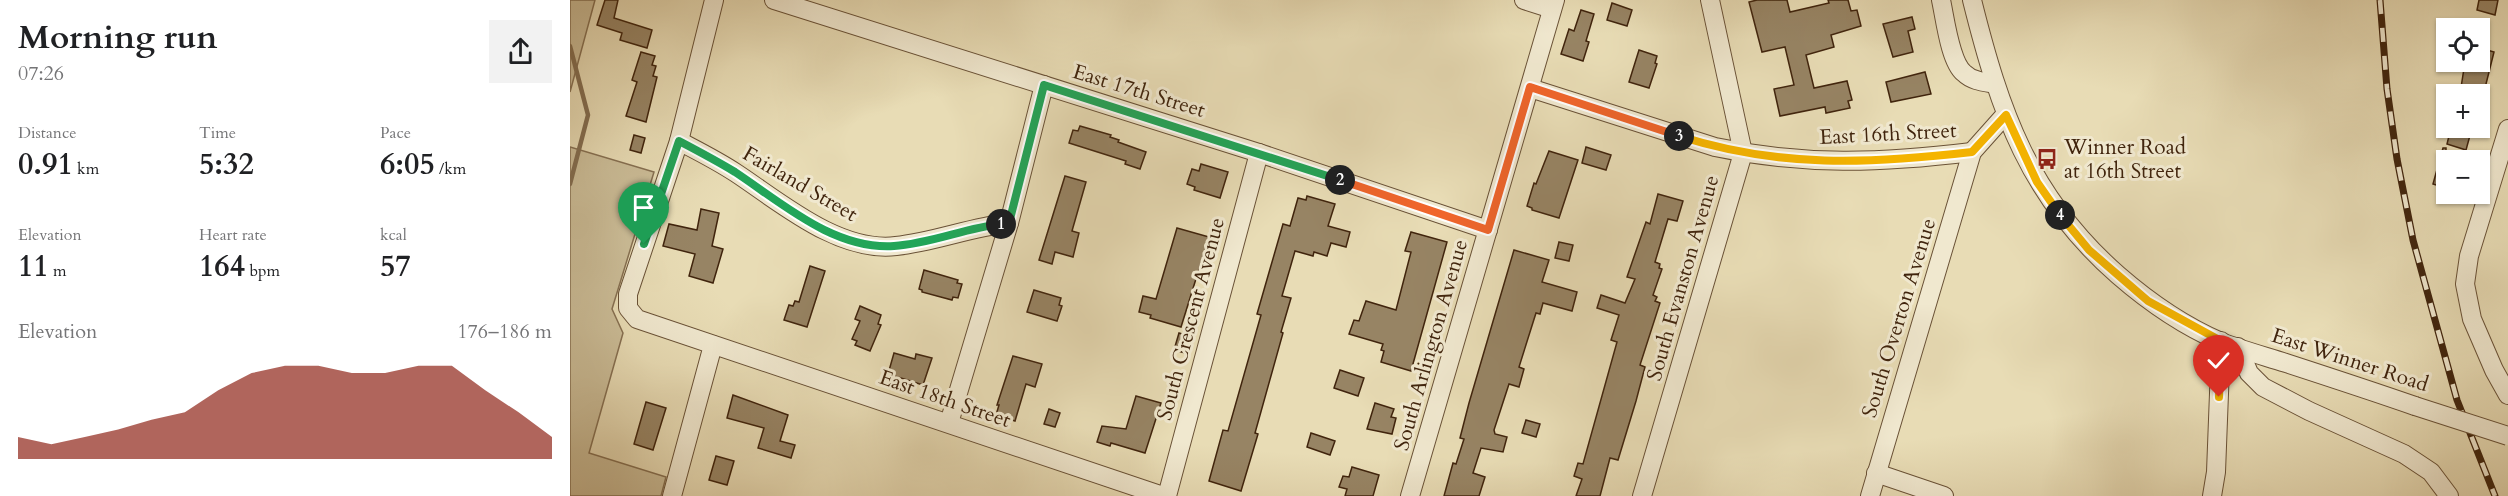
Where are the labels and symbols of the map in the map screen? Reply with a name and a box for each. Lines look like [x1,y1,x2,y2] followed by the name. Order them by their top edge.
[1069,57,1209,125] street label: East 17th Street
[1819,116,1958,152] street label: East 16th Street
[1664,121,1694,151] pin: 3
[2063,133,2186,186] place label: Winner Road at 16th Street
[737,139,863,229] street label: Fairland Street
[2035,147,2059,171] bus stop icon: Winner Road at 16th Street
[1325,165,1355,195] pin: 2
[1640,172,1726,384] street label: South Evanston Avenue
[618,182,669,244] pin
[2045,200,2075,230] pin: 4
[986,209,1016,239] pin: 1
[1150,214,1232,424] street label: South Crescent Avenue
[1855,215,1943,421] street label: South Overton Avenue
[1387,236,1475,454] street label: South Arlington Avenue
[2268,321,2432,399] street label: East Winner Road
[2193,335,2244,397] pin
[875,363,1015,435] street label: East 18th Street

